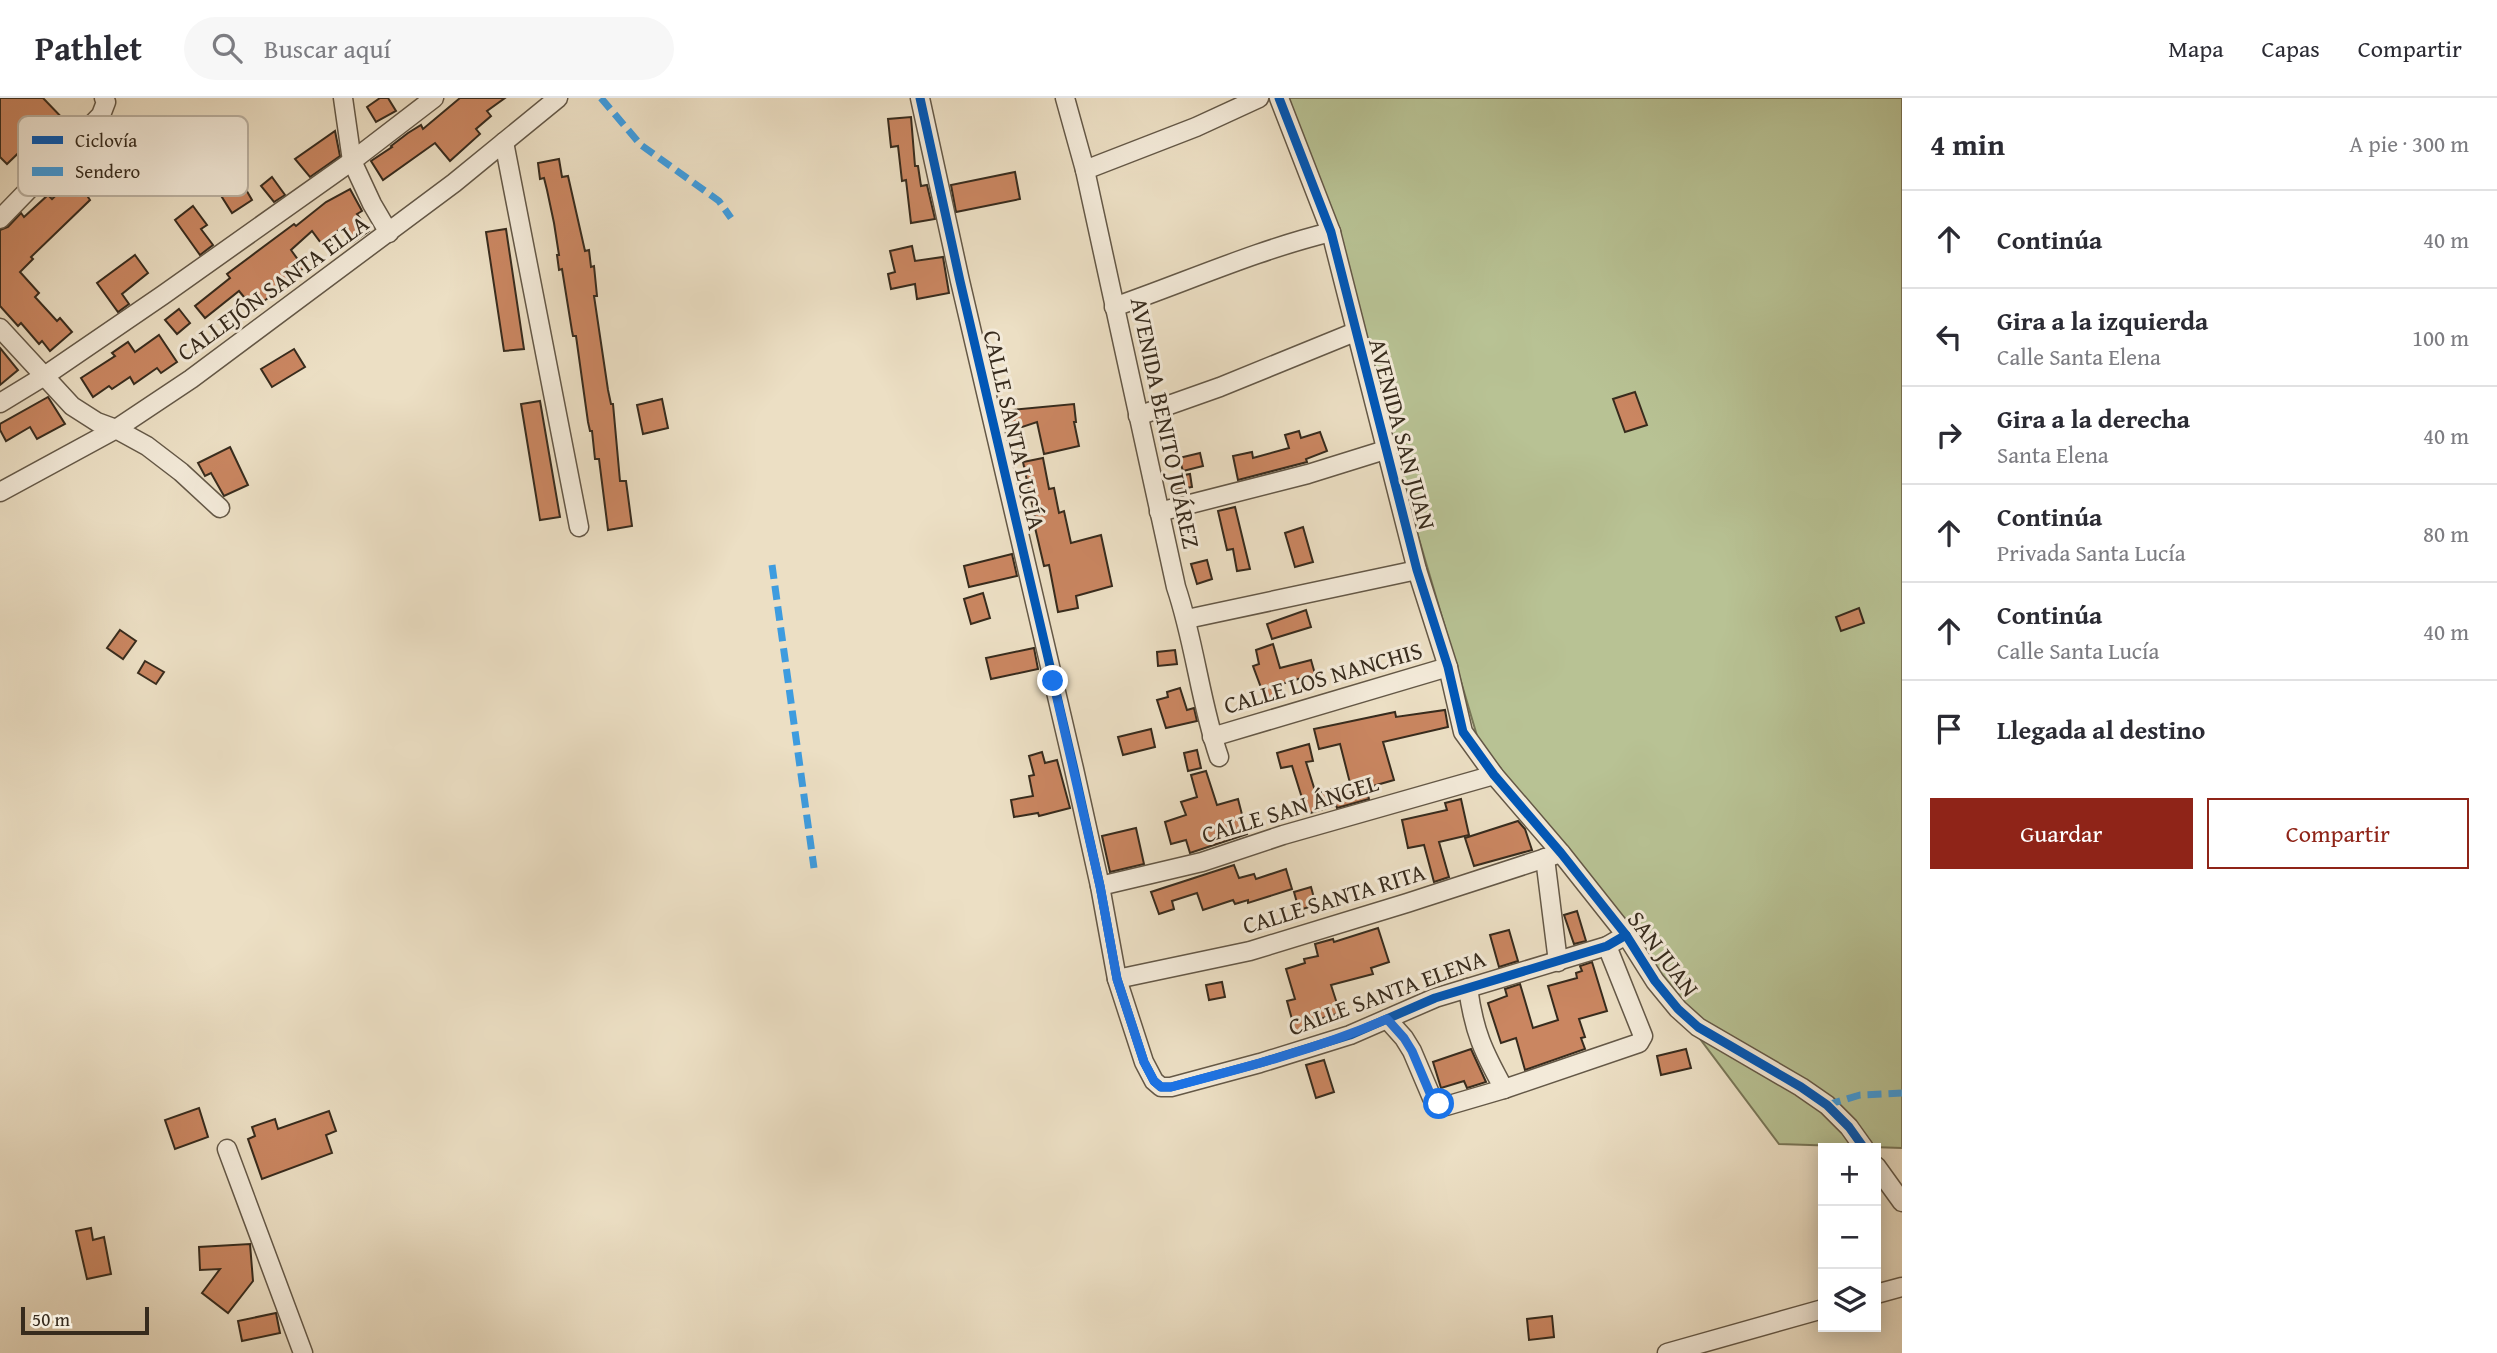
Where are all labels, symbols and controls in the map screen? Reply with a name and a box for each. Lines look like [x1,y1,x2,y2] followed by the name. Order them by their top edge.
[184,17,674,80] search box
[35,24,142,72] text: Pathlet
[208,29,246,67] icon: search
[264,29,391,68] text: Buscar aquí
[2168,31,2224,66] text: Mapa
[2262,31,2320,66] text: Capas
[2358,31,2462,66] text: Compartir
[18,116,248,196] legend
[1930,122,2005,166] text: 4 min
[75,126,137,154] text: Ciclovía
[2349,127,2469,160] text: A pie · 300 m
[75,157,140,185] text: Sendero
[170,206,376,369] street label: CALLEJÓN SANTA ELLA
[1930,220,1968,258] icon: ahead
[1997,220,2102,259] text: Continúa
[2423,223,2469,256] text: 40 m
[1122,294,1209,552] street label: AVENIDA BENITO JUÁREZ
[1997,301,2208,340] text: Gira a la izquierda
[1930,318,1968,356] icon: left
[2412,321,2469,354] text: 100 m
[974,327,1055,534] street label: CALLE SANTA LUCÍA
[1360,334,1445,534] street label: AVENIDA SAN JUAN
[1997,340,2161,373] text: Calle Santa Elena
[1997,399,2190,438] text: Gira a la derecha
[1930,416,1968,454] icon: right
[2423,419,2469,452] text: 40 m
[1997,438,2109,471] text: Santa Elena
[1997,497,2102,536] text: Continúa
[1930,514,1968,552] icon: ahead
[2423,517,2469,550] text: 80 m
[1997,536,2186,569] text: Privada Santa Lucía
[1997,595,2102,634] text: Continúa
[1930,612,1968,650] icon: ahead
[2423,615,2469,648] text: 40 m
[1220,632,1426,723] street label: CALLE LOS NANCHIS
[1997,634,2159,667] text: Calle Santa Lucía
[1037,665,1068,696] route end
[1930,710,1968,748] icon: arrive
[1997,710,2205,749] text: Llegada al destino
[1197,765,1383,852] street label: CALLE SAN ÁNGEL
[1930,798,2193,869] button: Guardar
[2207,798,2469,869] button: Compartir
[1238,854,1430,943] street label: CALLE SANTA RITA
[1619,903,1708,1004] street label: SAN JUAN
[1283,940,1491,1045] street label: CALLE SANTA ELENA
[1423,1088,1454,1119] route start
[1818,1143,1881,1332] map controls
[1818,1143,1881,1206] button: +
[1818,1206,1881,1269] button: −
[1818,1269,1881,1332] button: layers
[21,1304,149,1336] scale bar
[32,1305,70,1333] text: 50 m

